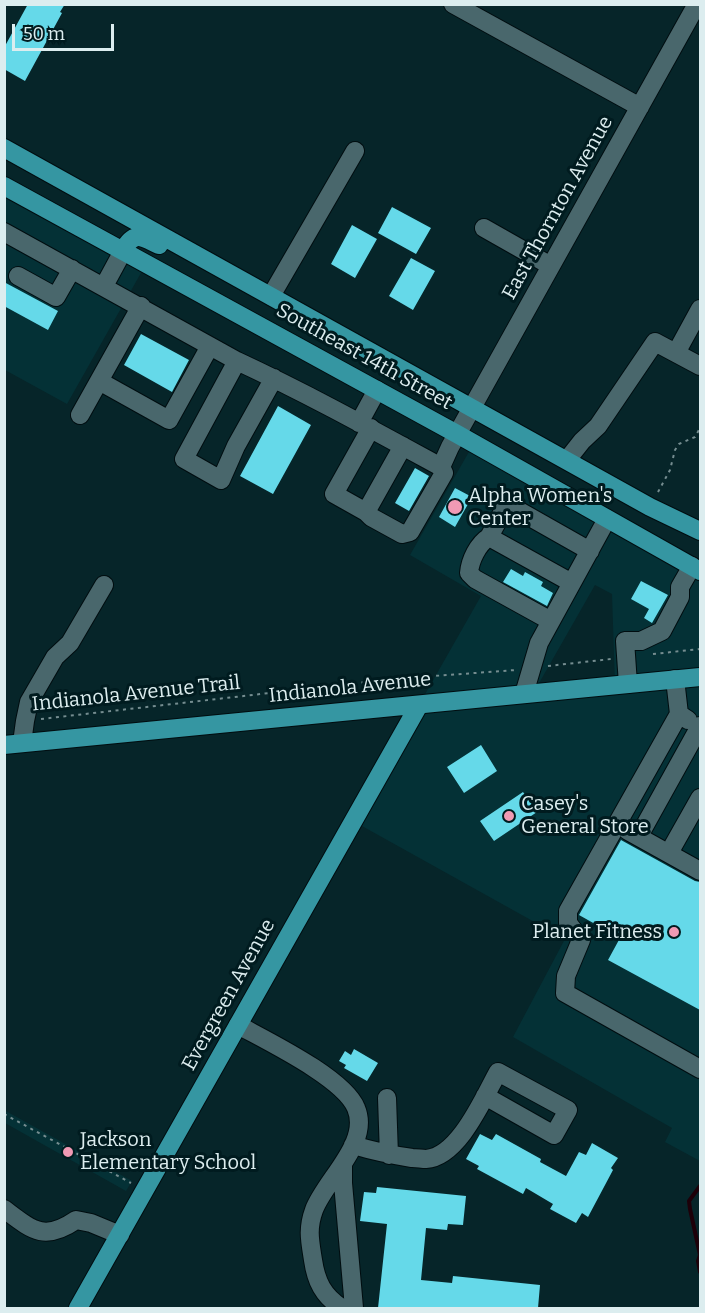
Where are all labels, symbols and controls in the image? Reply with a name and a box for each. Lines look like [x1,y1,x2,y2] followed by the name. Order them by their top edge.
[15,12,117,50] scale bar
[23,23,65,45] text: 50 m
[498,112,618,304] street label: East Thornton Avenue
[272,299,456,415] street label: Southeast 14th Street
[468,484,612,531] place label: Alpha Women's Center
[446,498,464,516] marker: Alpha Women's Center
[268,668,432,708] street label: Indianola Avenue
[31,671,241,717] street label: Indianola Avenue Trail
[521,792,649,839] place label: Casey's General Store
[502,809,516,823] marker: Casey's General Store
[177,915,281,1075] street label: Evergreen Avenue
[532,920,662,944] place label: Planet Fitness
[667,925,681,939] marker: Planet Fitness
[80,1128,256,1175] place label: Jackson Elementary School
[61,1145,75,1159] marker: Jackson Elementary School

